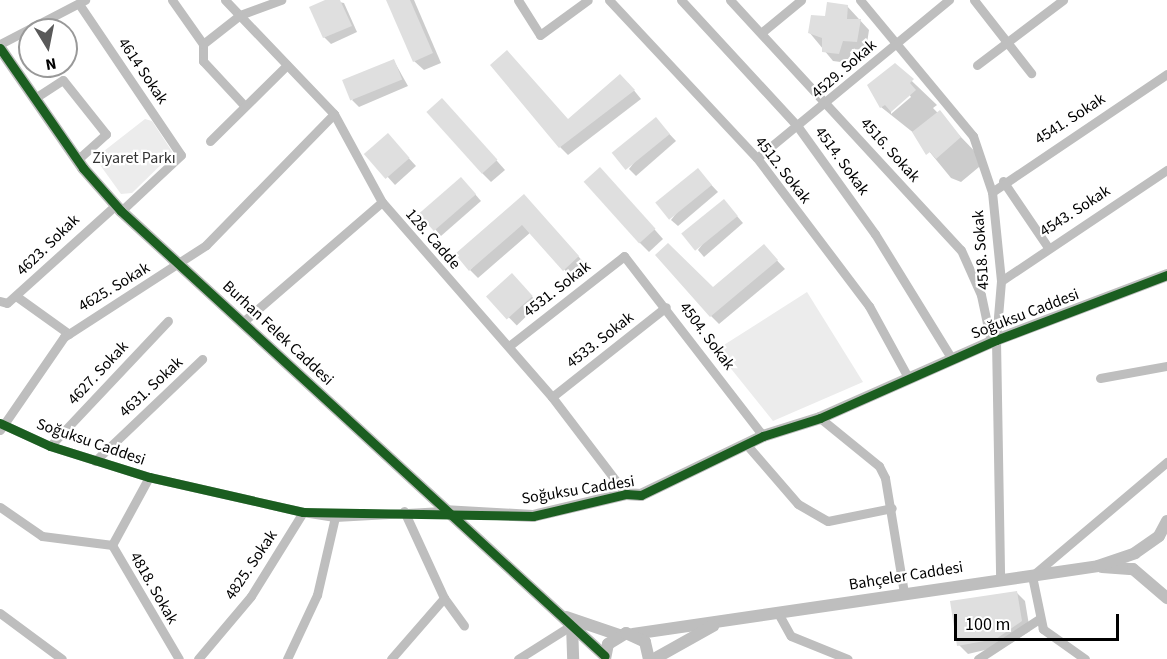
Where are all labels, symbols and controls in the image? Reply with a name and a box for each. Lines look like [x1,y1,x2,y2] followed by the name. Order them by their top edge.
[18,18,78,78] north arrow
[114,34,172,108] street label: 4614 Sokak
[808,36,880,102] street label: 4529. Sokak
[44,52,58,76] text: N
[1031,89,1109,149] street label: 4541. Sokak
[856,114,924,186] street label: 4516. Sokak
[811,123,873,199] street label: 4514. Sokak
[751,133,815,207] street label: 4512. Sokak
[92,148,176,168] park label: Ziyaret Parkı
[1036,181,1114,241] street label: 4543. Sokak
[402,205,464,273] street label: 128. Cadde
[969,209,993,291] street label: 4518. Sokak
[13,210,83,280] street label: 4623. Sokak
[520,257,594,321] street label: 4531. Sokak
[75,258,153,316] street label: 4625. Sokak
[219,277,337,389] street label: Burhan Felek Caddesi
[968,285,1082,343] street label: Soğuksu Caddesi
[675,298,739,374] street label: 4504. Sokak
[563,308,637,372] street label: 4533. Sokak
[64,337,132,409] street label: 4627. Sokak
[115,353,187,421] street label: 4631. Sokak
[34,414,148,470] street label: Soğuksu Caddesi
[520,472,636,508] street label: Soğuksu Caddesi
[221,526,281,604] street label: 4825. Sokak
[126,549,182,627] street label: 4818. Sokak
[848,557,964,595] street label: Bahçeler Caddesi
[957,602,1122,640] scale bar
[965,612,1010,637] text: 100 m

